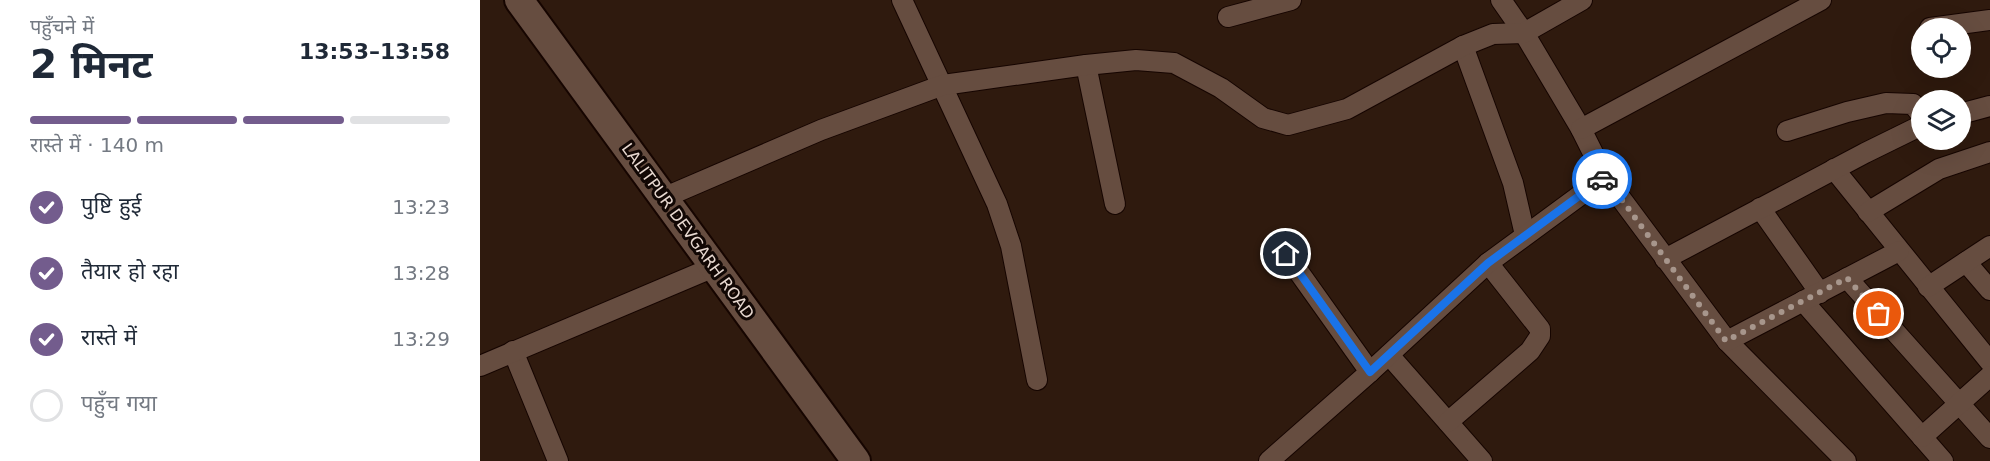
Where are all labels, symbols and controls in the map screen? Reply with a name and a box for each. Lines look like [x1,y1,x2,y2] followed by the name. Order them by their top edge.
[30,15,94,39] text: पहुँचने में
[1911,18,1971,150] map controls
[1911,18,1971,78] button: locate
[299,39,450,64] text: 13:53–13:58
[30,42,153,87] text: 2 मिनट
[1911,90,1971,150] button: layers
[30,133,164,157] text: रास्ते में · 140 m
[618,139,758,323] street label: LALITPUR DEVGARH ROAD
[1572,149,1632,209] courier
[1586,163,1619,196] icon: car
[30,191,63,224] icon: check
[81,193,142,218] text: पुष्टि हुई
[392,195,450,219] text: 13:23
[1260,228,1311,279] pin
[1269,237,1302,270] icon: home
[30,257,63,290] icon: check
[81,259,179,284] text: तैयार हो रहा
[392,261,450,285] text: 13:28
[1853,288,1904,339] pin
[1862,297,1895,330] icon: bag
[30,323,63,356] icon: check
[81,325,137,350] text: रास्ते में
[392,327,450,351] text: 13:29
[81,391,157,416] text: पहुँच गया

